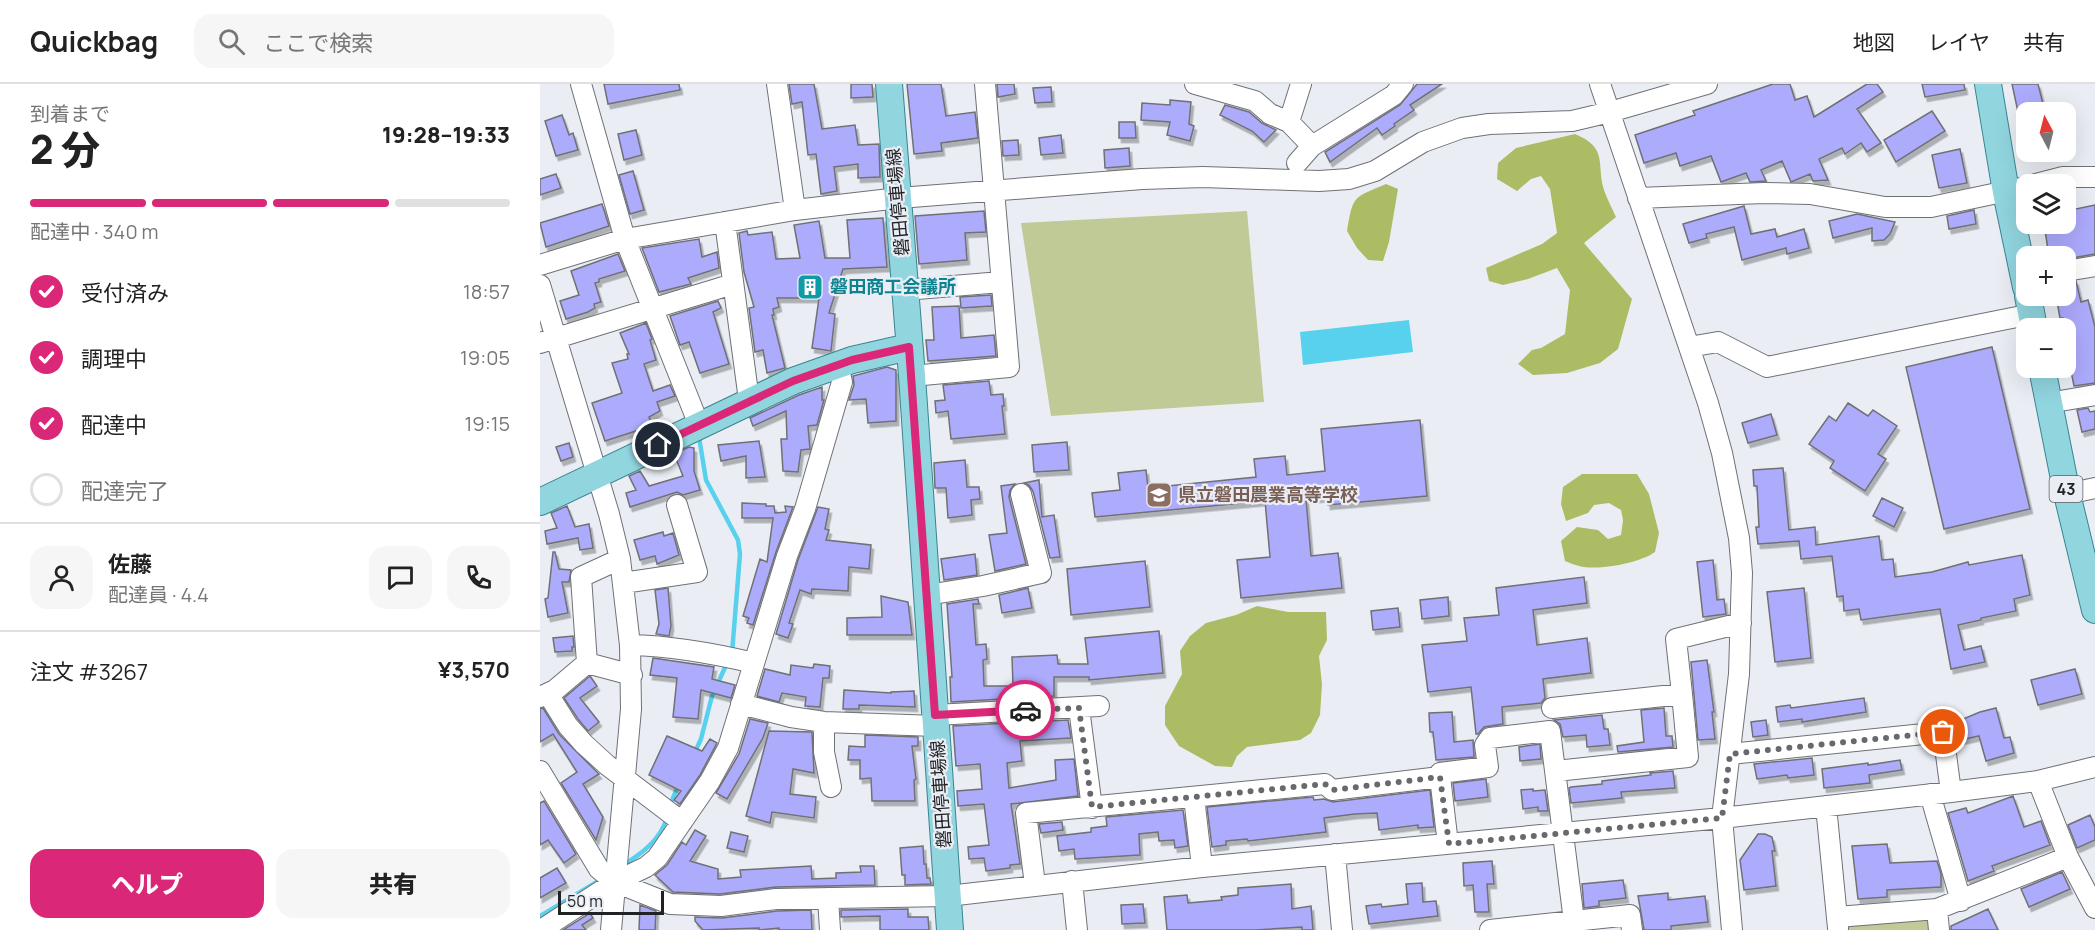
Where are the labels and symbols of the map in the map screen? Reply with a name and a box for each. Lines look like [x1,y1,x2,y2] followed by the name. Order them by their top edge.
[2016,102,2076,162] north arrow
[880,147,914,257] street label: 磐田停車場線
[795,272,825,302] building icon: 磐田商工会議所
[830,274,956,298] place label: 磐田商工会議所
[632,419,683,470] pin
[2050,476,2083,502] road number: 43
[1144,480,1174,510] school or university icon: 県立磐田農業高等学校
[1178,482,1358,506] place label: 県立磐田農業高等学校
[995,680,1055,740] courier
[1917,706,1968,757] pin
[924,739,956,849] street label: 磐田停車場線
[558,888,664,916] scale bar

